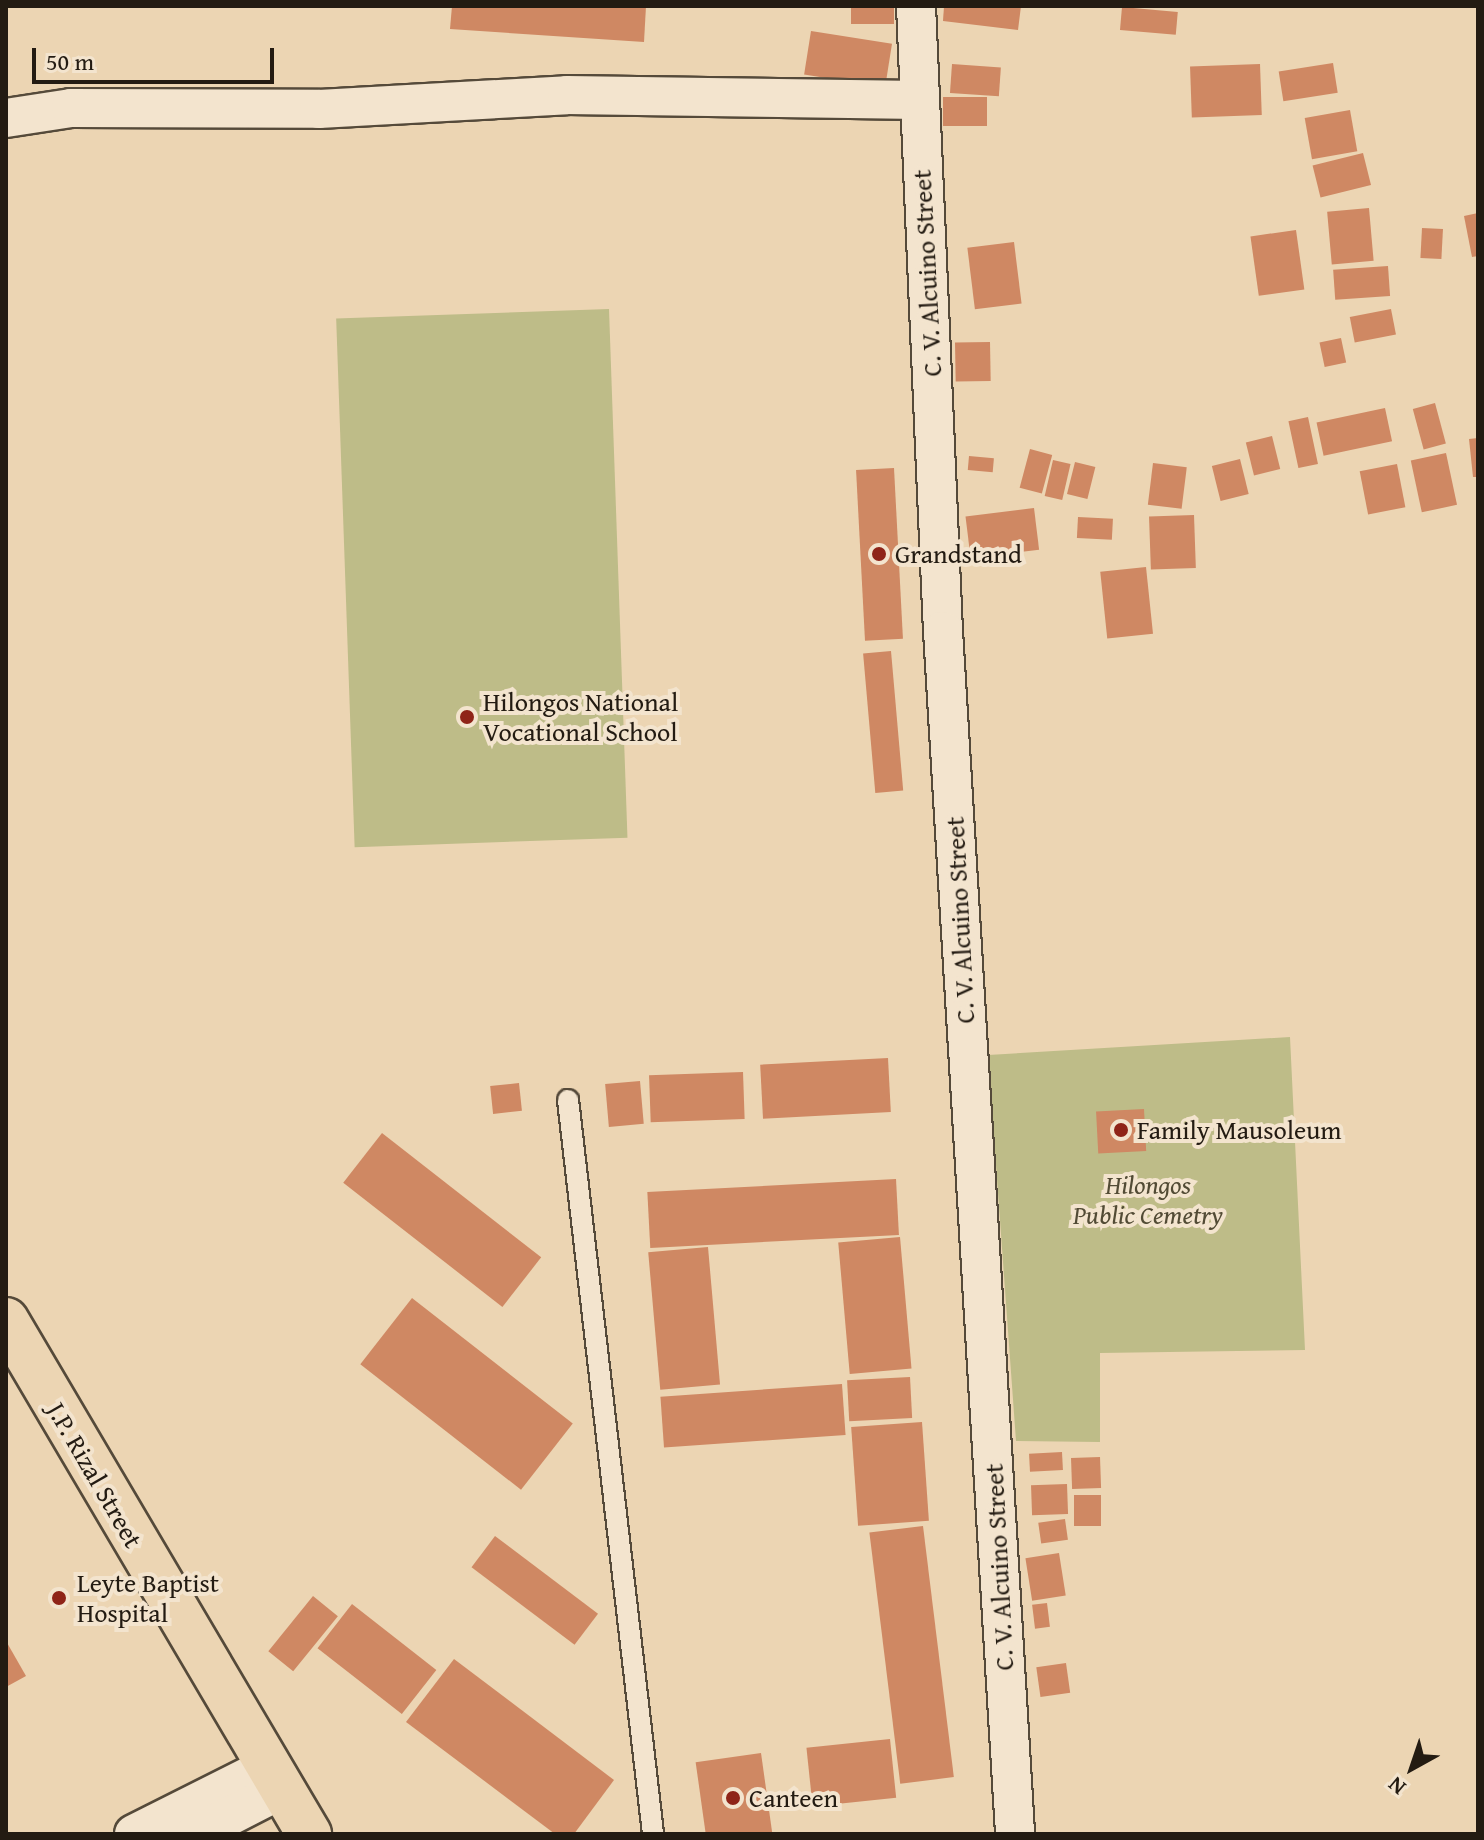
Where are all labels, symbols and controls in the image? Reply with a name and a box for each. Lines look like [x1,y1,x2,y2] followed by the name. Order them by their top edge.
[36,32,278,82] scale bar
[46,44,94,79] text: 50 m
[906,169,948,377] street label: C. V. Alcuino Street
[895,538,1022,570] place label: Grandstand
[870,545,888,563] marker: Grandstand
[483,686,678,748] place label: Hilongos National Vocational School
[458,708,476,726] marker: Hilongos National Vocational School
[939,816,981,1024] street label: C. V. Alcuino Street
[1137,1114,1342,1146] place label: Family Mausoleum
[1112,1121,1130,1139] marker: Family Mausoleum
[1073,1169,1223,1230] park label: Hilongos Public Cemetry
[41,1397,149,1553] street label: J.P. Rizal Street
[978,1463,1020,1671] street label: C. V. Alcuino Street
[77,1567,219,1628] place label: Leyte Baptist Hospital
[48,1587,70,1609] marker: Leyte Baptist Hospital
[1372,1728,1452,1808] north arrow
[1381,1769,1412,1803] text: N
[749,1782,838,1814] place label: Canteen
[724,1789,742,1807] marker: Canteen

